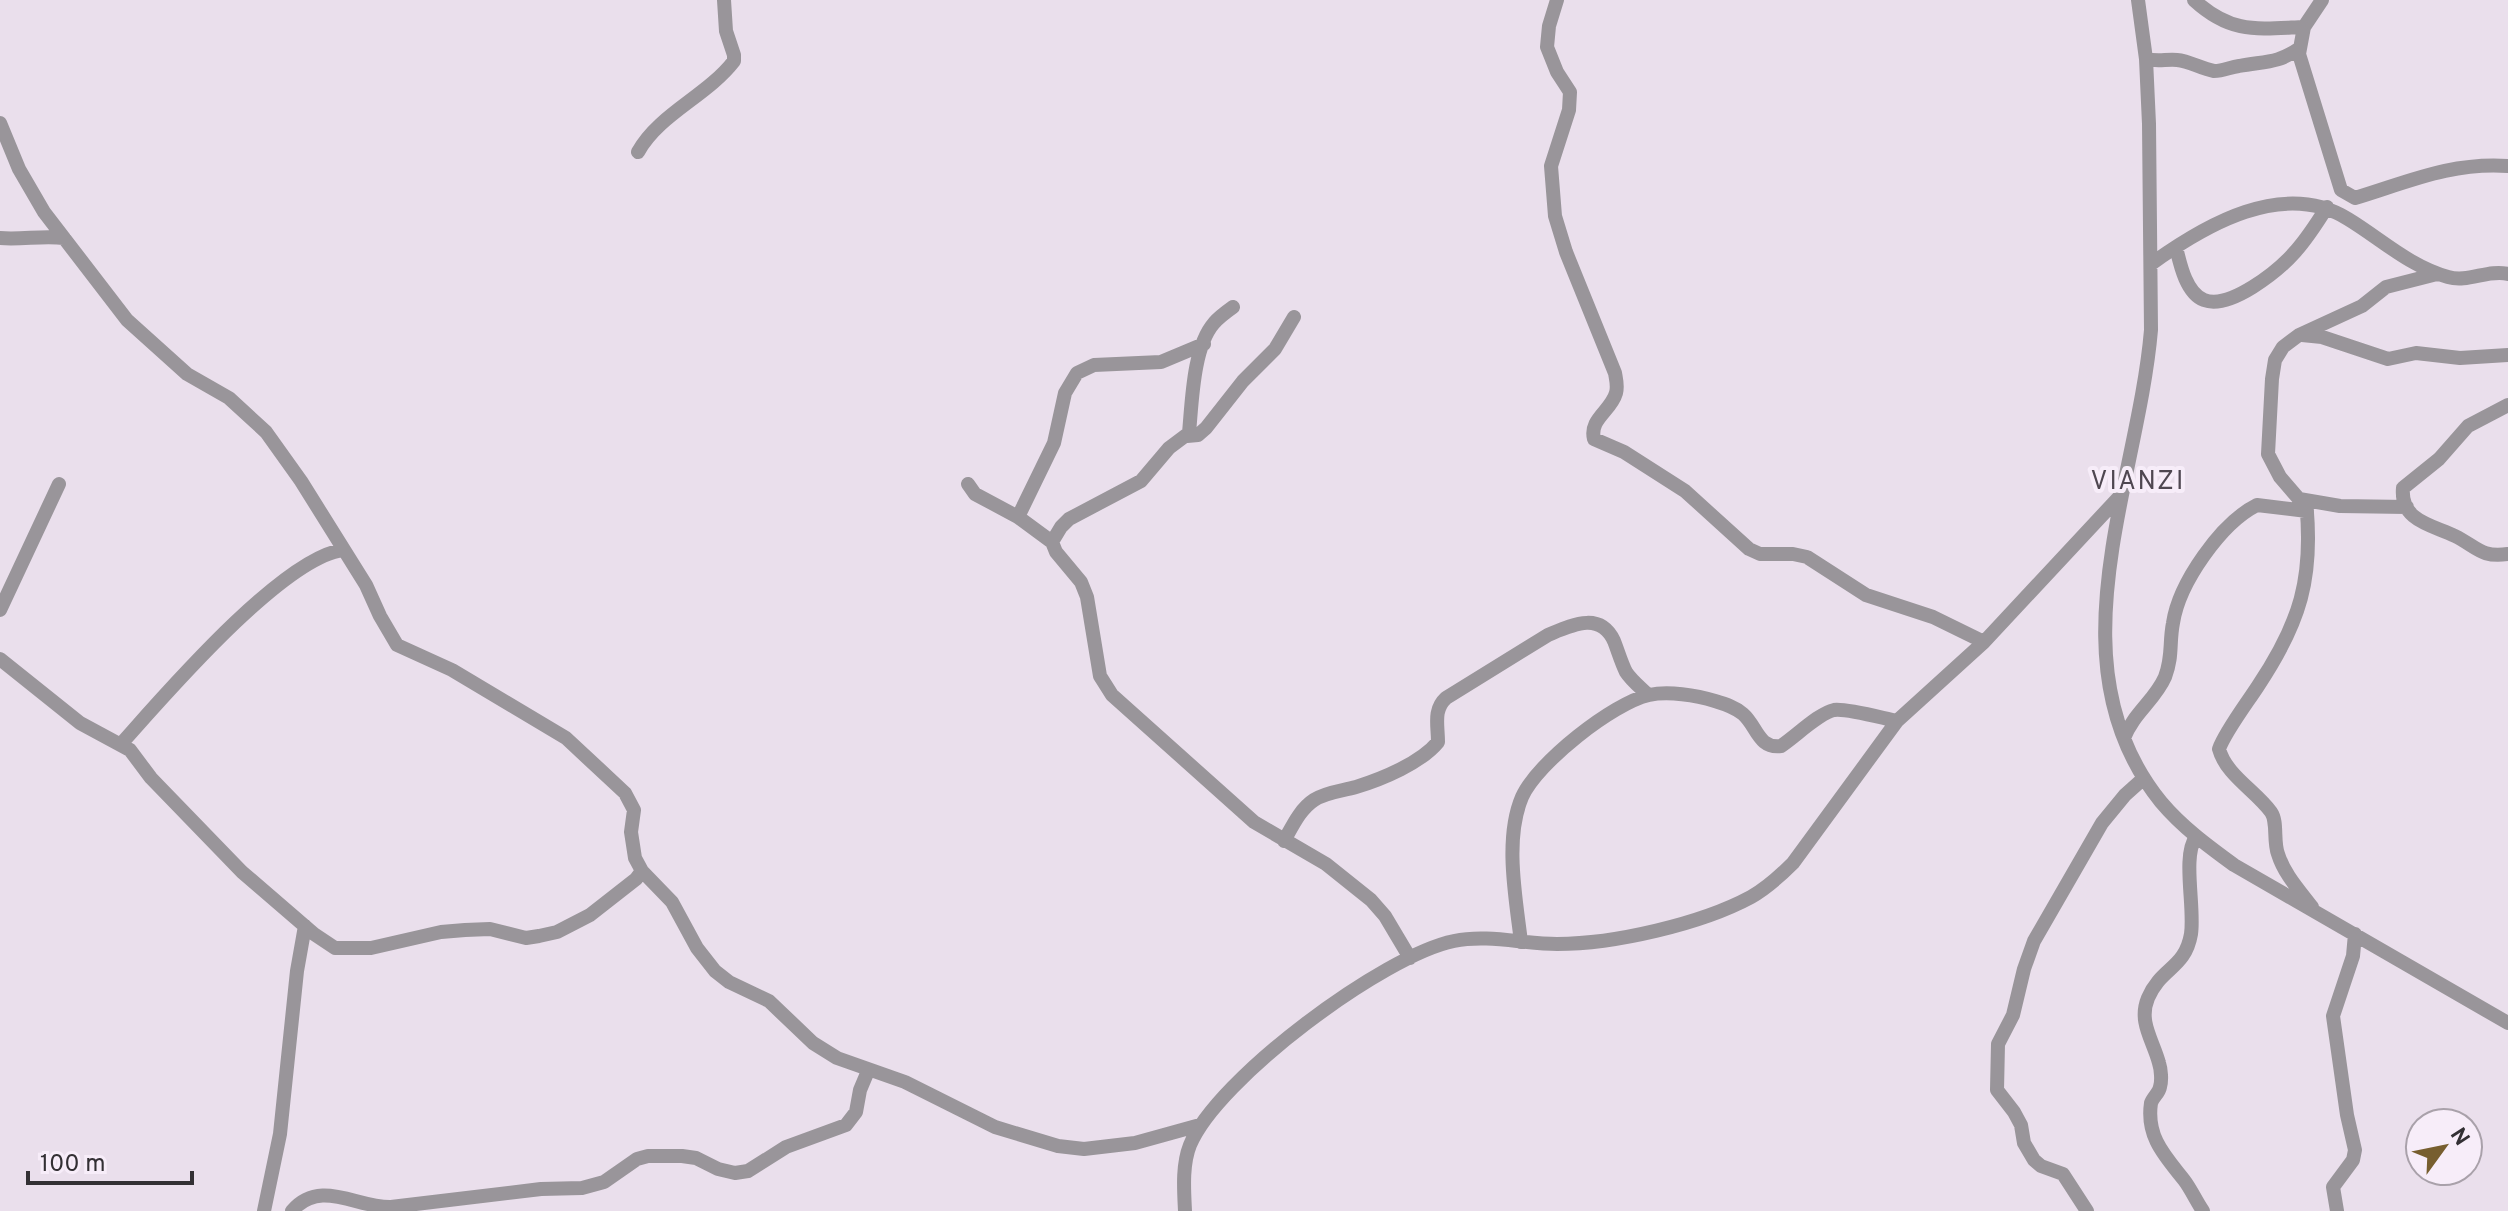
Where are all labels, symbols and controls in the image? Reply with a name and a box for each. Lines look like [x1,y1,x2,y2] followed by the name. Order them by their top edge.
[2091,466,2185,499] district label: VIANZI
[2404,1107,2484,1187] north arrow
[2443,1123,2474,1151] text: N
[28,1135,192,1185] scale bar
[40,1150,106,1180] text: 100 m

